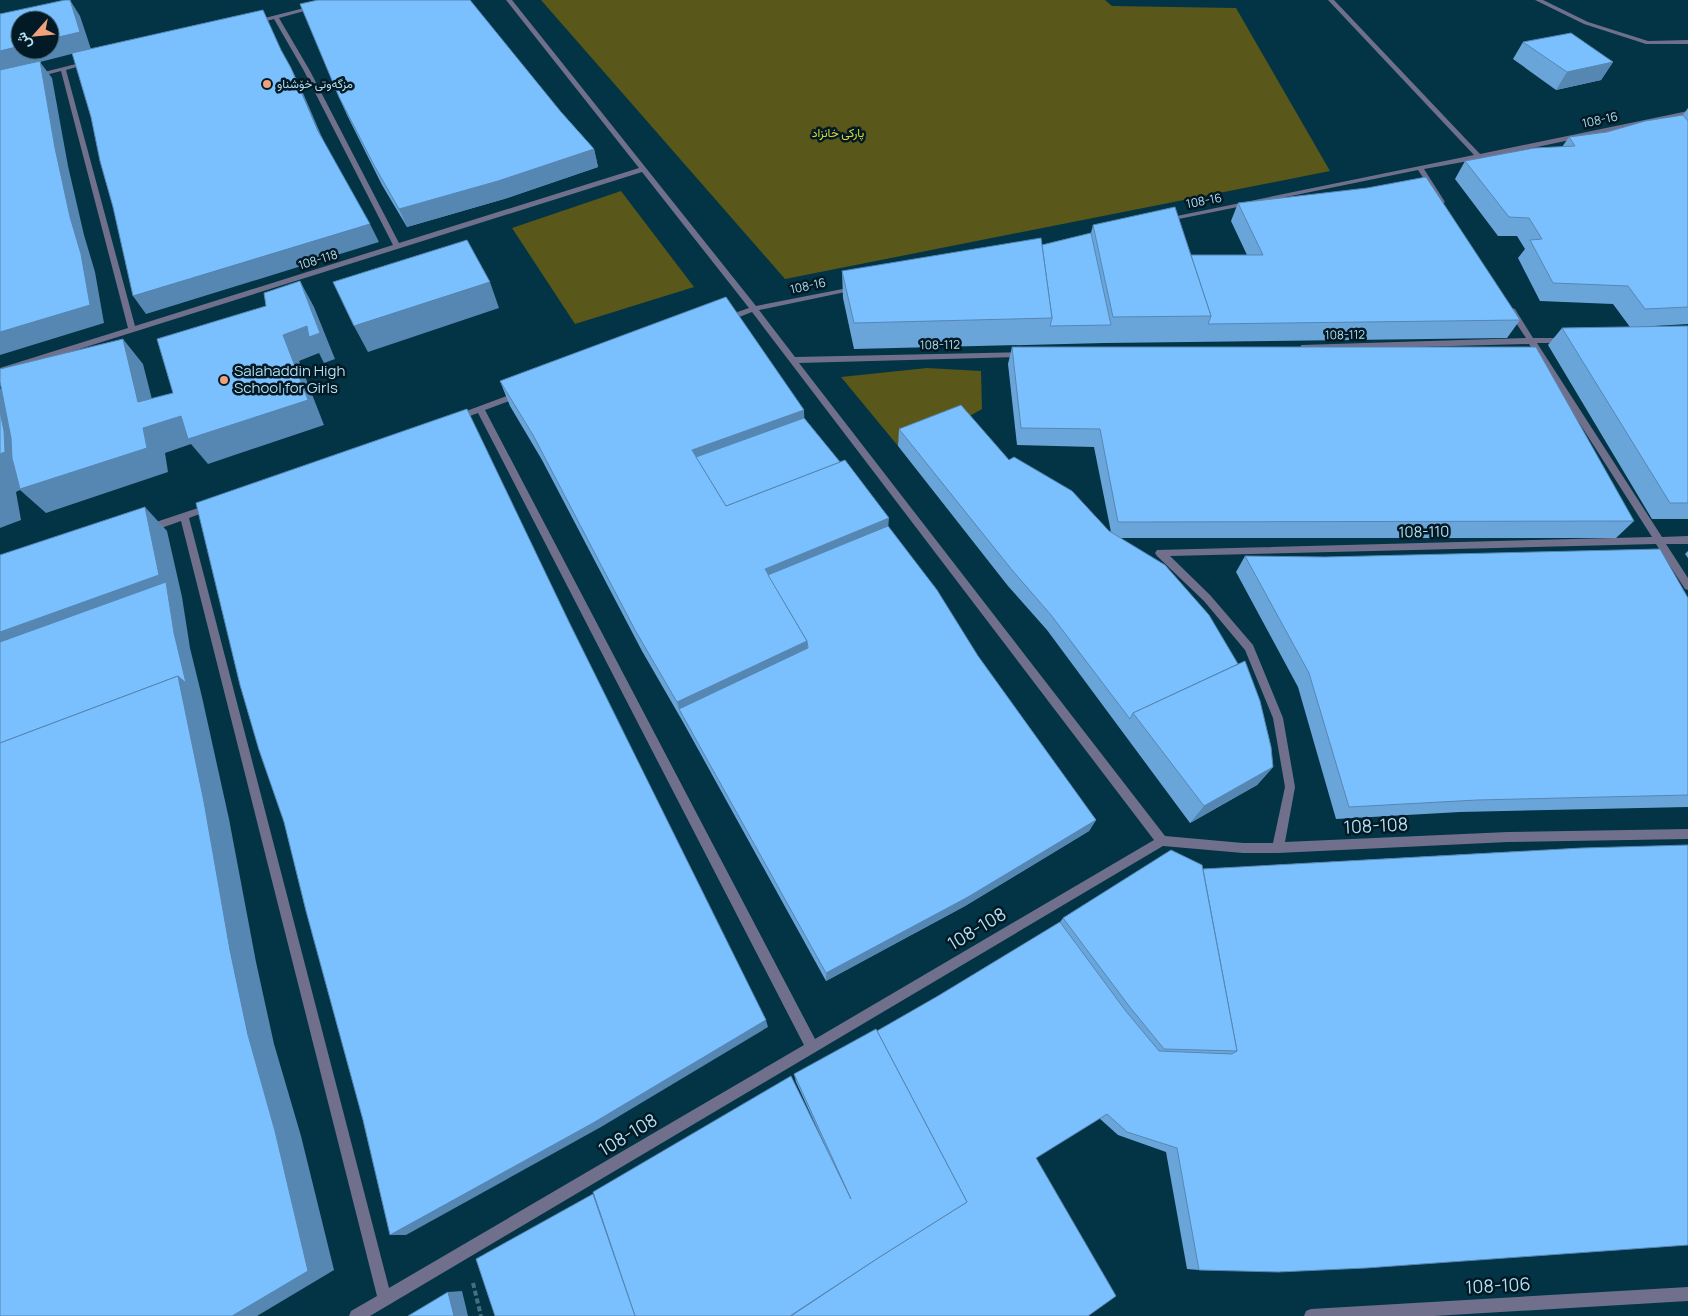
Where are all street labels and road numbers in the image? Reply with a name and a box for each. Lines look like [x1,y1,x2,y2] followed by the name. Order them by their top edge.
[1580,107,1619,132] street label: 108-16
[1185,189,1223,212] street label: 108-16
[296,245,340,274] street label: 108-118
[788,273,827,298] street label: 108-16
[1325,326,1365,343] street label: 108-112
[920,336,960,353] street label: 108-112
[1398,521,1450,542] street label: 108-110
[1343,811,1409,839] street label: 108-108
[943,901,1010,955] street label: 108-108
[594,1107,661,1161] street label: 108-108
[1465,1271,1531,1299] street label: 108-106

